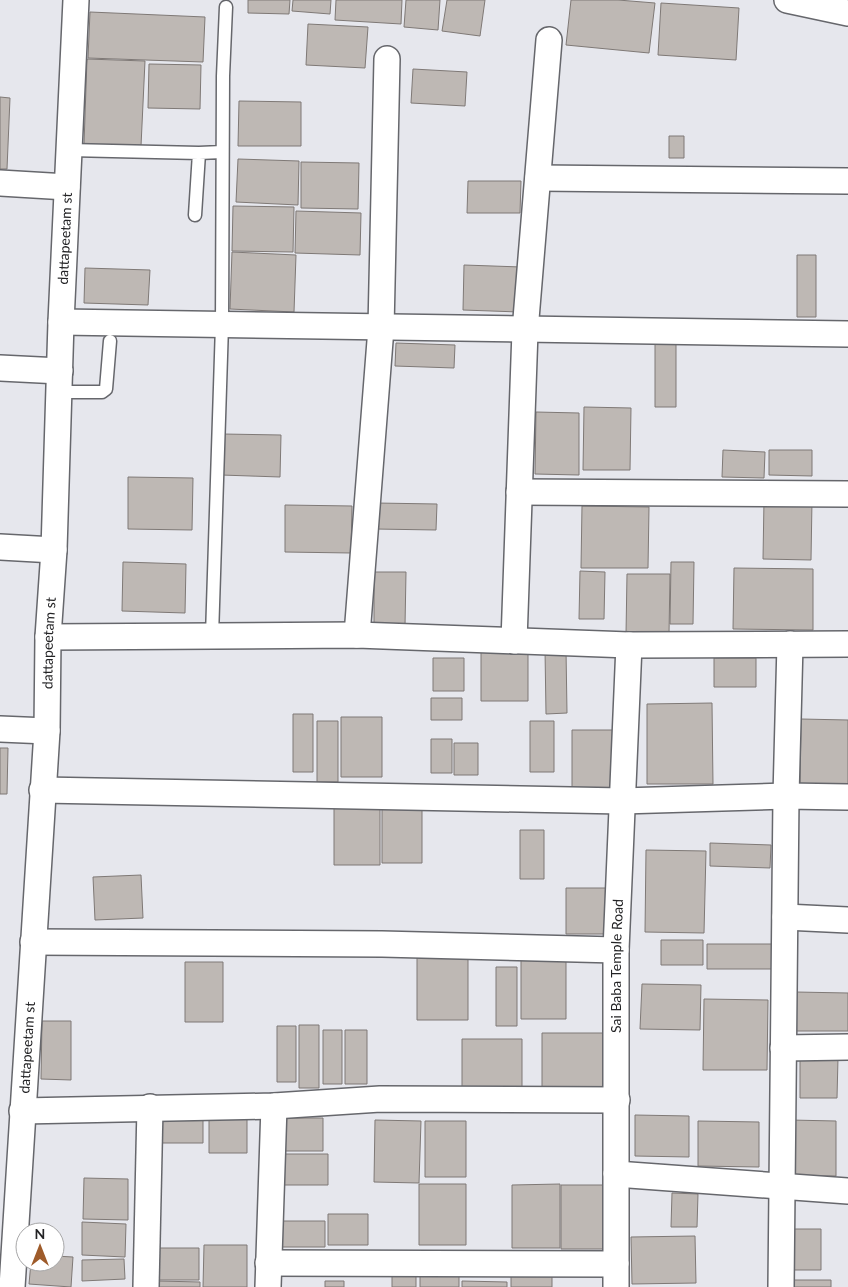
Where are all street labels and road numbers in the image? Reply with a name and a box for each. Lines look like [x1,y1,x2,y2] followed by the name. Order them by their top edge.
[54,192,75,285] street label: dattapeetam st
[38,597,59,689] street label: dattapeetam st
[607,899,626,1033] street label: Sai Baba Temple Road
[15,1001,38,1094] street label: dattapeetam st

